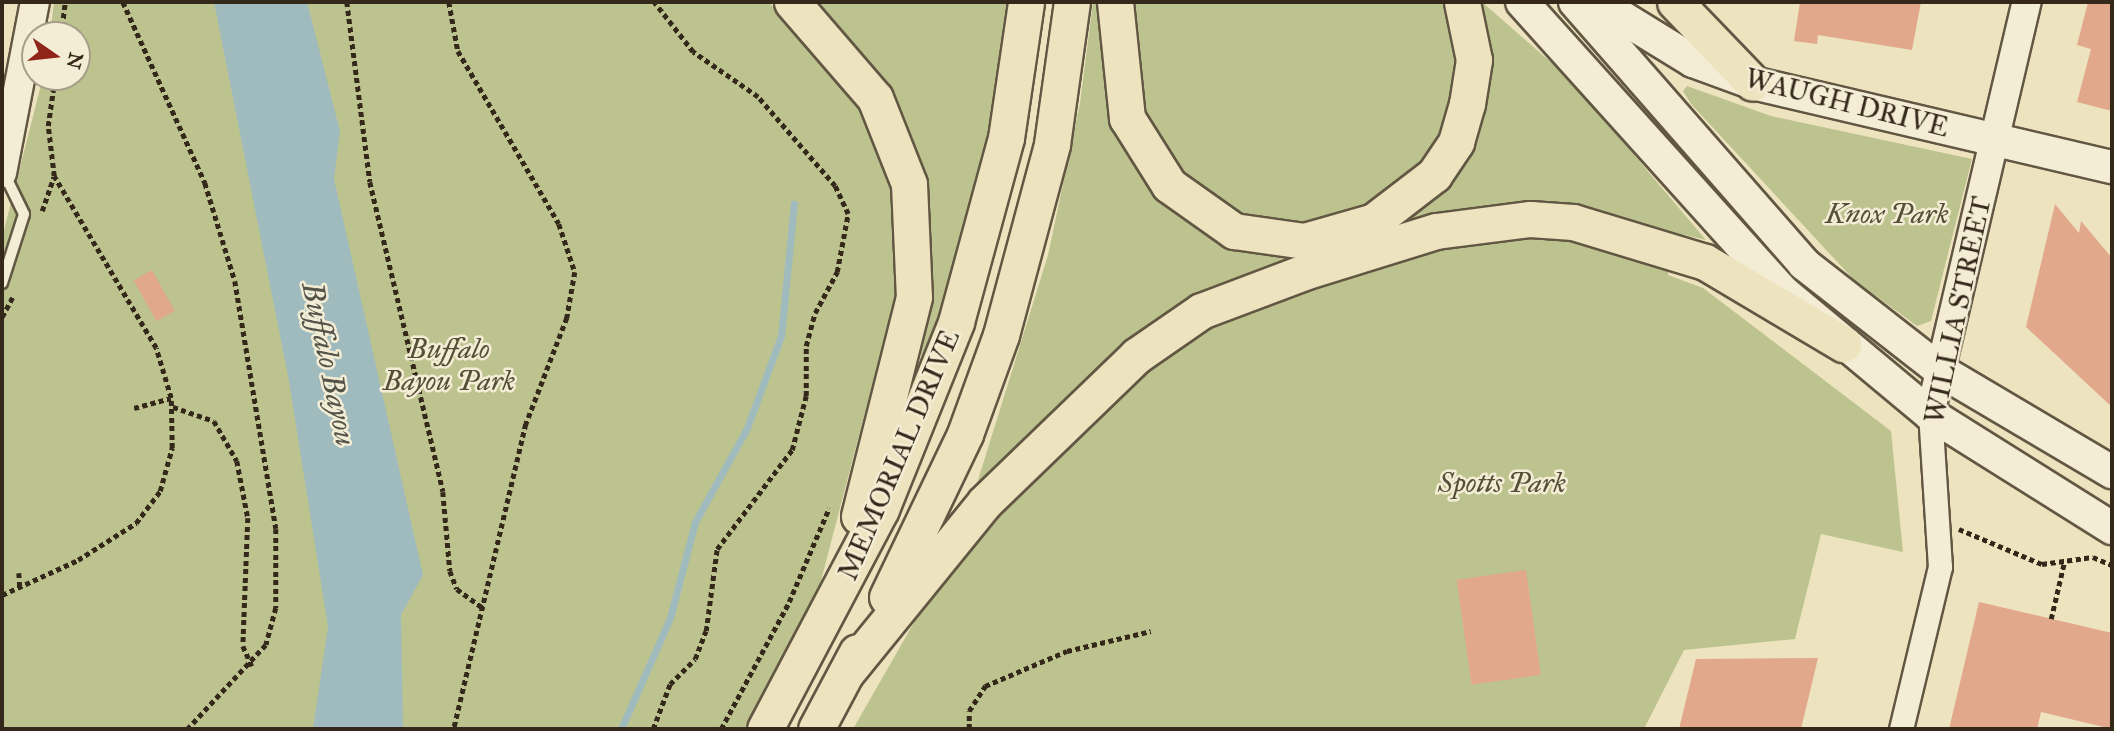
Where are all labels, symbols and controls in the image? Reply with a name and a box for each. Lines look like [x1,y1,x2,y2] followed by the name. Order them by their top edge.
[21,21,91,91] north arrow
[62,50,88,71] text: N
[1742,61,1952,145] street label: WAUGH DRIVE
[1918,193,1998,427] street label: WILLIA STREET
[1825,197,1949,231] park label: Knox Park
[294,279,364,449] water label: Buffalo Bayou
[831,325,967,585] street label: MEMORIAL DRIVE
[383,332,515,398] park label: Buffalo Bayou Park
[1438,466,1566,500] park label: Spotts Park

